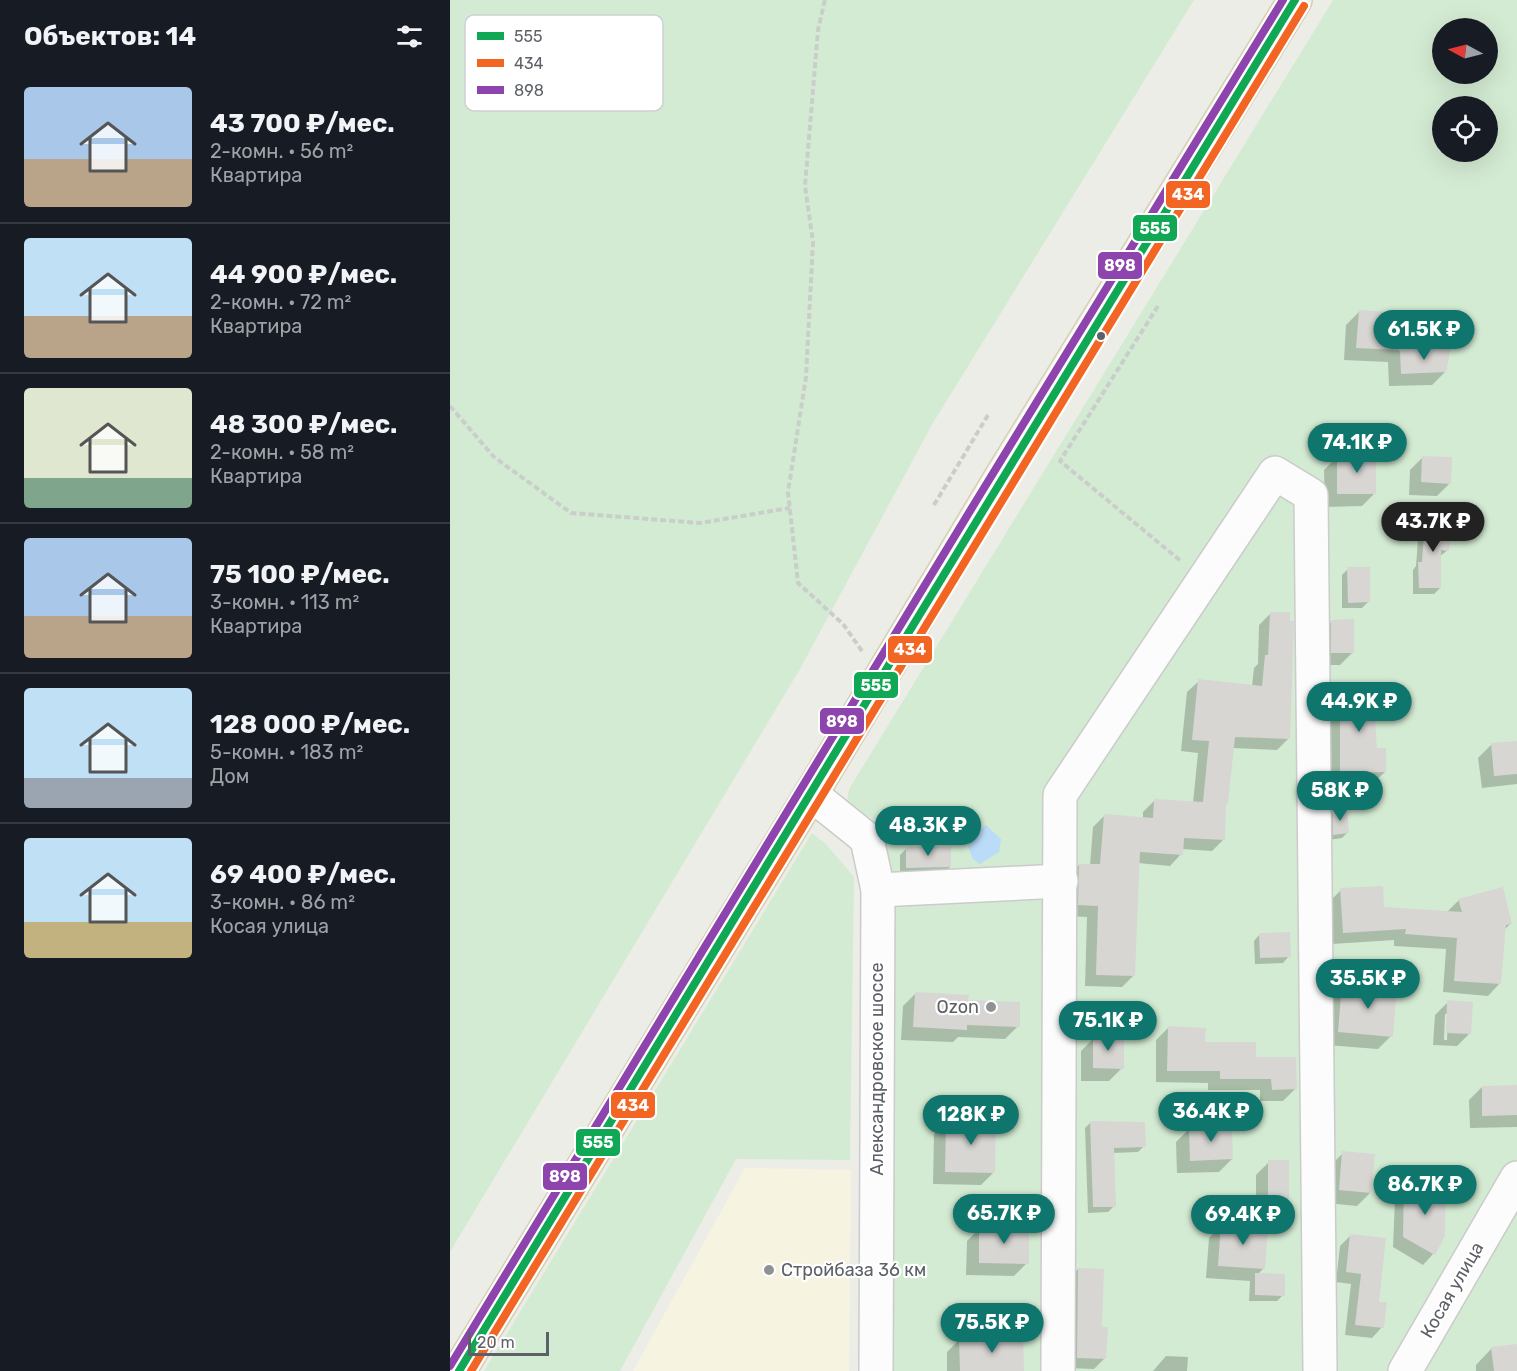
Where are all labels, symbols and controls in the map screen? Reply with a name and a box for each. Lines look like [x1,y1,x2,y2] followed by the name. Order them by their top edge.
[465,15,663,111] legend
[1432,18,1498,84] north arrow
[1432,18,1498,162] map controls
[393,20,426,53] icon: filters
[24,21,196,52] text: Объектов: 14
[514,27,543,46] text: 555
[514,54,544,73] text: 434
[514,81,544,100] text: 898
[1432,96,1498,162] button: locate
[210,108,395,139] text: 43 700 ₽/мес.
[72,111,144,183] icon: home
[210,139,353,163] text: 2-комн. · 56 m²
[210,163,302,187] text: Квартира
[1165,180,1211,209] line badge: 434
[1172,185,1204,204] text: 434
[1132,214,1178,242] line badge: 555
[1139,219,1171,238] text: 555
[1097,251,1143,280] line badge: 898
[1104,256,1136,275] text: 898
[210,259,397,290] text: 44 900 ₽/мес.
[72,262,144,334] icon: home
[210,290,351,314] text: 2-комн. · 72 m²
[1369,310,1479,361] pin: 61.5K ₽
[210,314,302,338] text: Квартира
[1388,317,1461,341] text: 61.5K ₽
[1095,330,1107,342] unlabelled marker
[210,409,397,440] text: 48 300 ₽/мес.
[72,412,144,484] icon: home
[1302,423,1412,474] pin: 74.1K ₽
[1322,430,1392,454] text: 74.1K ₽
[210,440,354,464] text: 2-комн. · 58 m²
[210,464,302,488] text: Квартира
[1378,502,1488,553] pin: 43.7K ₽
[1395,509,1471,533] text: 43.7K ₽
[210,559,390,590] text: 75 100 ₽/мес.
[72,562,144,634] icon: home
[210,590,359,614] text: 3-комн. · 113 m²
[210,614,302,638] text: Квартира
[887,635,933,664] line badge: 434
[894,640,926,659] text: 434
[853,671,899,699] line badge: 555
[860,676,892,695] text: 555
[1304,682,1414,733] pin: 44.9K ₽
[1321,689,1397,713] text: 44.9K ₽
[819,707,865,735] line badge: 898
[210,709,410,740] text: 128 000 ₽/мес.
[72,712,144,784] icon: home
[826,712,858,731] text: 898
[210,740,363,764] text: 5-комн. · 183 m²
[210,764,249,788] text: Дом
[1298,771,1382,822] pin: 58K ₽
[1311,778,1369,802] text: 58K ₽
[873,806,983,857] pin: 48.3K ₽
[889,813,967,837] text: 48.3K ₽
[210,859,396,890] text: 69 400 ₽/мес.
[72,862,144,934] icon: home
[210,890,355,914] text: 3-комн. · 86 m²
[210,914,329,938] text: Косая улица
[1313,959,1423,1010] pin: 35.5K ₽
[866,962,888,1176] street label: Александровское шоссе
[1330,966,1406,990] text: 35.5K ₽
[937,996,979,1018] place label: Ozon
[984,1000,998,1014] marker: Ozon
[1053,1001,1163,1052] pin: 75.1K ₽
[1073,1008,1143,1032] text: 75.1K ₽
[610,1091,656,1119] line badge: 434
[1156,1092,1266,1143] pin: 36.4K ₽
[922,1095,1020,1146] pin: 128K ₽
[617,1096,649,1115] text: 434
[1172,1099,1250,1123] text: 36.4K ₽
[937,1102,1005,1126] text: 128K ₽
[575,1128,621,1157] line badge: 555
[582,1133,614,1152] text: 555
[542,1162,588,1191] line badge: 898
[1370,1165,1480,1216] pin: 86.7K ₽
[549,1167,581,1186] text: 898
[1388,1172,1462,1196] text: 86.7K ₽
[949,1194,1059,1245] pin: 65.7K ₽
[1188,1195,1298,1246] pin: 69.4K ₽
[967,1201,1041,1225] text: 65.7K ₽
[1205,1202,1281,1226] text: 69.4K ₽
[1416,1238,1488,1342] street label: Косая улица
[781,1259,926,1281] place label: Стройбаза 36 км
[762,1263,776,1277] marker: Стройбаза 36 км
[937,1303,1047,1354] pin: 75.5K ₽
[955,1310,1029,1334] text: 75.5K ₽
[468,1329,549,1356] scale bar
[477,1333,515,1352] text: 20 m

